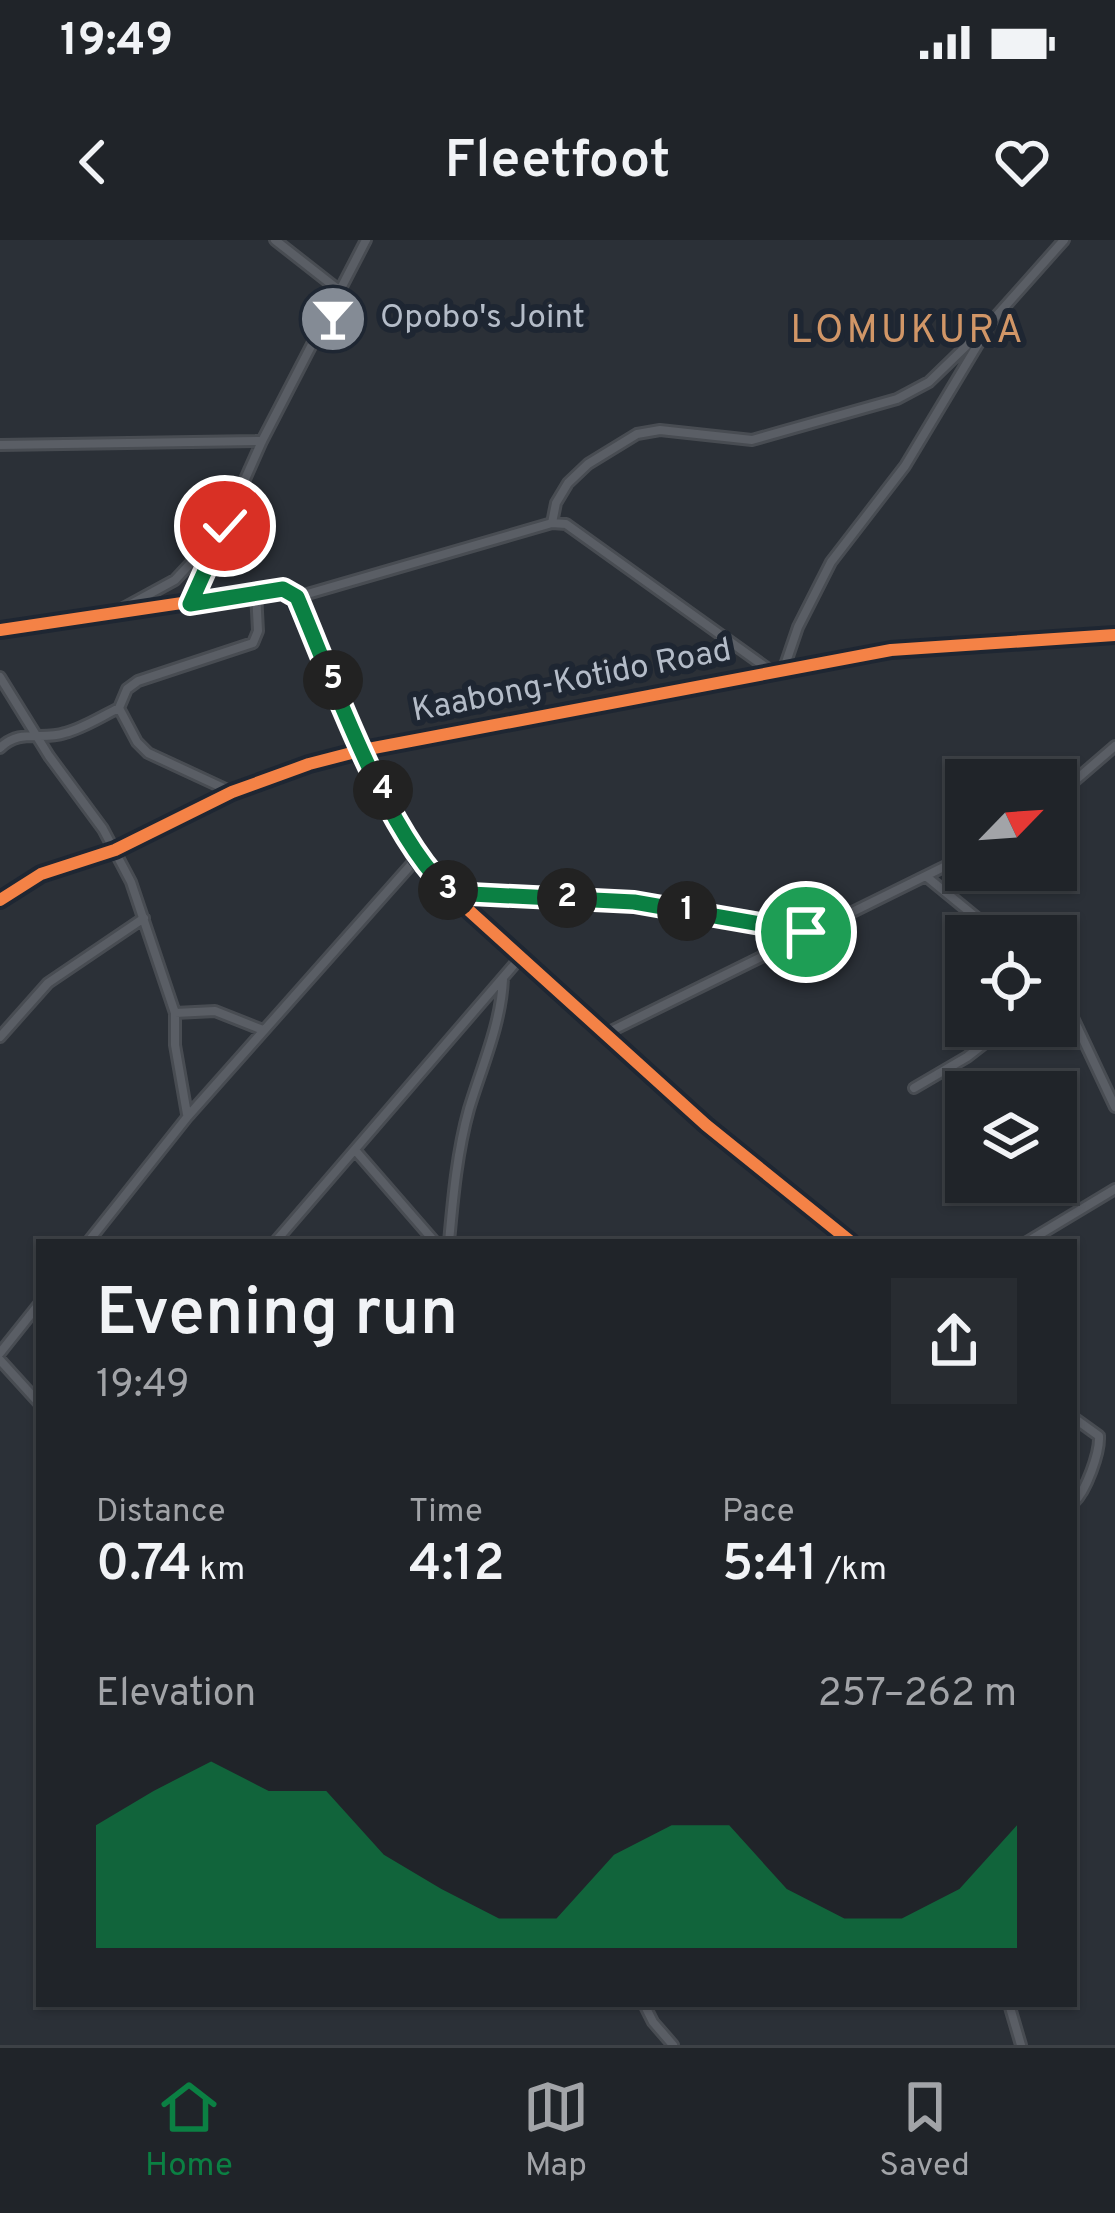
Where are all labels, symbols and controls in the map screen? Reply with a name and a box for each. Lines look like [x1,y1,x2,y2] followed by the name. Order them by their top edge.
[60,14,173,71] text: 19:49
[444,128,671,197] text: Fleetfoot
[60,129,126,195] icon: back
[989,129,1055,195] icon: heart
[298,284,368,354] bar icon: Opobo's Joint
[380,298,585,340] place label: Opobo's Joint
[790,308,1026,357] district label: LOMUKURA
[174,475,276,577] pin
[192,493,258,559] icon: check
[409,630,735,734] street label: Kaabong-Kotido Road
[303,650,363,710] pin: 5
[323,659,343,701] text: 5
[945,759,1077,891] north arrow
[945,759,1077,1203] map controls
[353,760,413,820] pin: 4
[372,769,394,811] text: 4
[418,860,478,920] pin: 3
[537,868,597,928] pin: 2
[438,869,458,911] text: 3
[557,877,577,919] text: 2
[657,881,717,941] pin: 1
[755,881,857,983] pin
[680,890,694,932] text: 1
[773,899,839,965] icon: arrive
[945,915,1077,1047] button: locate
[945,1071,1077,1203] button: layers
[96,1275,458,1358] text: Evening run
[891,1278,1017,1404] button: share
[96,1362,190,1411] text: 19:49
[96,1492,226,1534] text: Distance
[409,1492,483,1534] text: Time
[722,1492,795,1534] text: Pace
[96,1534,192,1599] text: 0.74
[409,1534,505,1599] text: 4:12
[722,1534,818,1599] text: 5:41
[192,1550,245,1592] text: km
[818,1550,887,1592] text: /km
[96,1671,256,1720] text: Elevation
[818,1671,1017,1720] text: 257–262 m
[145,2074,233,2188] tab: Home
[523,2074,589,2188] tab: Map
[879,2074,970,2188] tab: Saved

